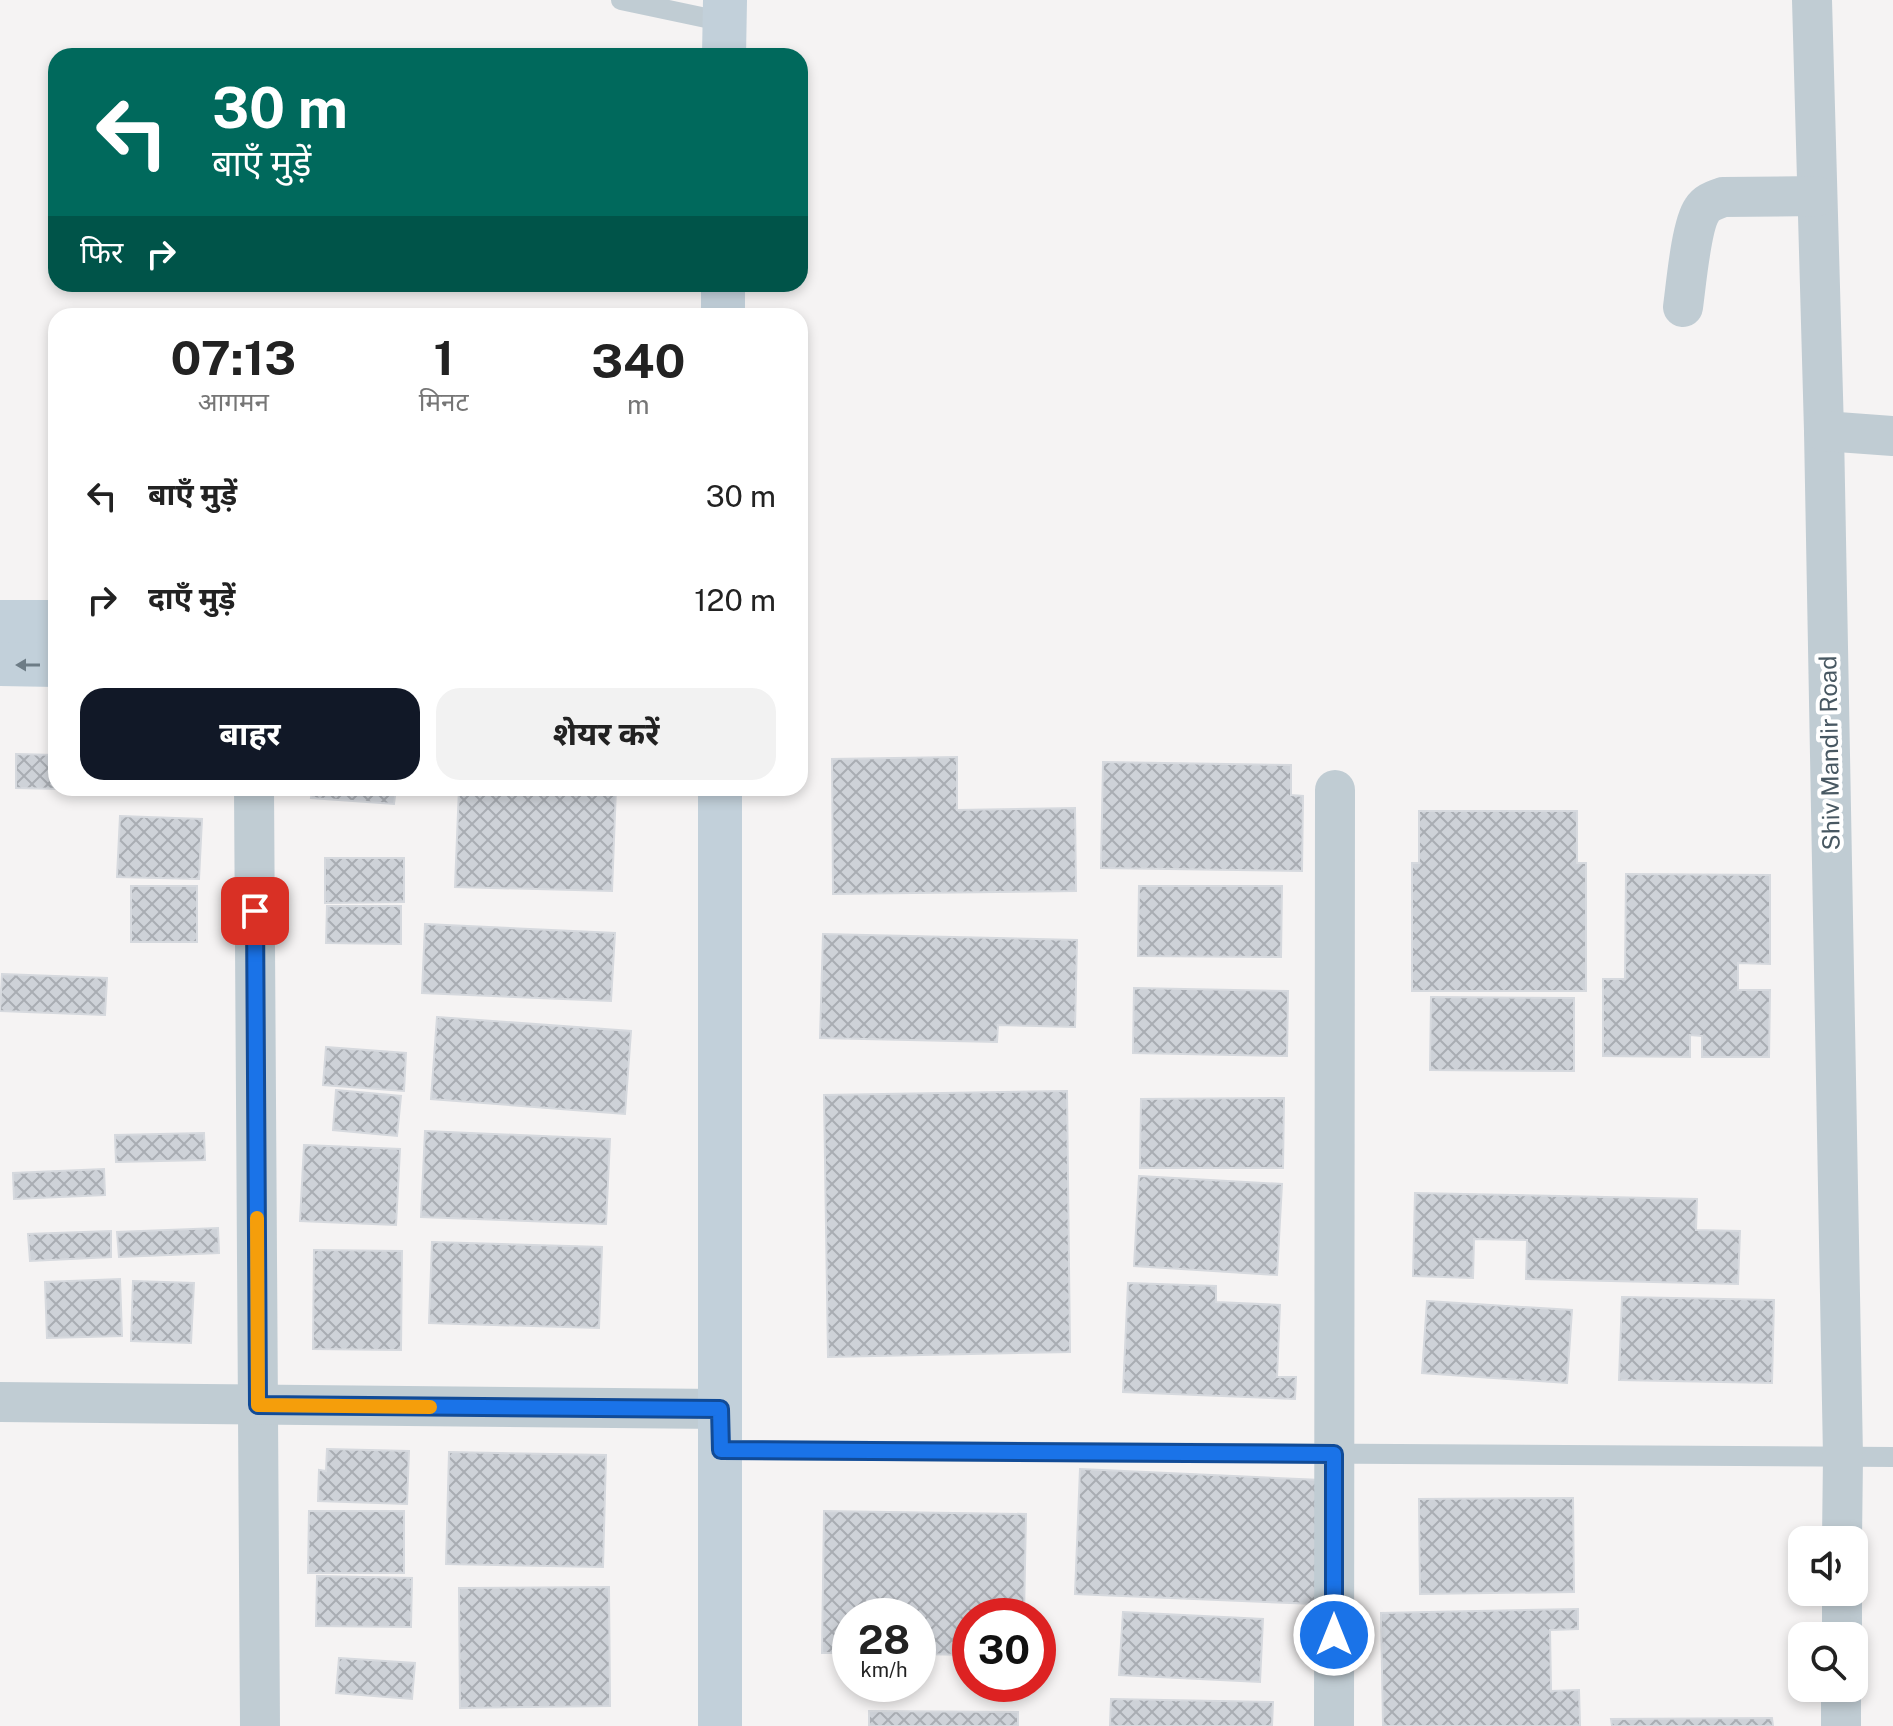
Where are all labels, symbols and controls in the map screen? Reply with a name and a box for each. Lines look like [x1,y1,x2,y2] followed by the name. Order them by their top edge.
[212,75,348,141] text: 30 m
[80,80,184,184] icon: left
[212,142,311,184] text: बाएँ मुड़ें
[139,232,183,276] icon: right
[80,234,123,270] text: फिर
[171,329,296,386] text: 07:13
[433,329,454,386] text: 1
[591,332,685,389] text: 340
[198,386,269,417] text: आगमन
[419,386,469,417] text: मिनट
[627,389,650,420] text: m
[80,474,124,518] icon: left
[148,476,237,512] text: बाएँ मुड़ें
[706,478,776,514] text: 30 m
[80,578,124,622] icon: right
[148,580,235,616] text: दाएँ मुड़ें
[694,582,776,618] text: 120 m
[1813,655,1845,851] street label: Shiv Mandir Road
[15,658,40,671] one-way arrow
[80,688,420,780] button: बाहर
[436,688,776,780] button: शेयर करें
[221,877,289,945] pin
[233,889,277,933] icon: arrive
[1788,1526,1868,1702] map controls
[1788,1526,1868,1606] button: sound
[1292,1593,1376,1677] position arrow
[952,1598,1056,1702] speed limit sign: 30
[858,1616,910,1663] text: 28
[1788,1622,1868,1702] button: search
[860,1658,908,1682] text: km/h

